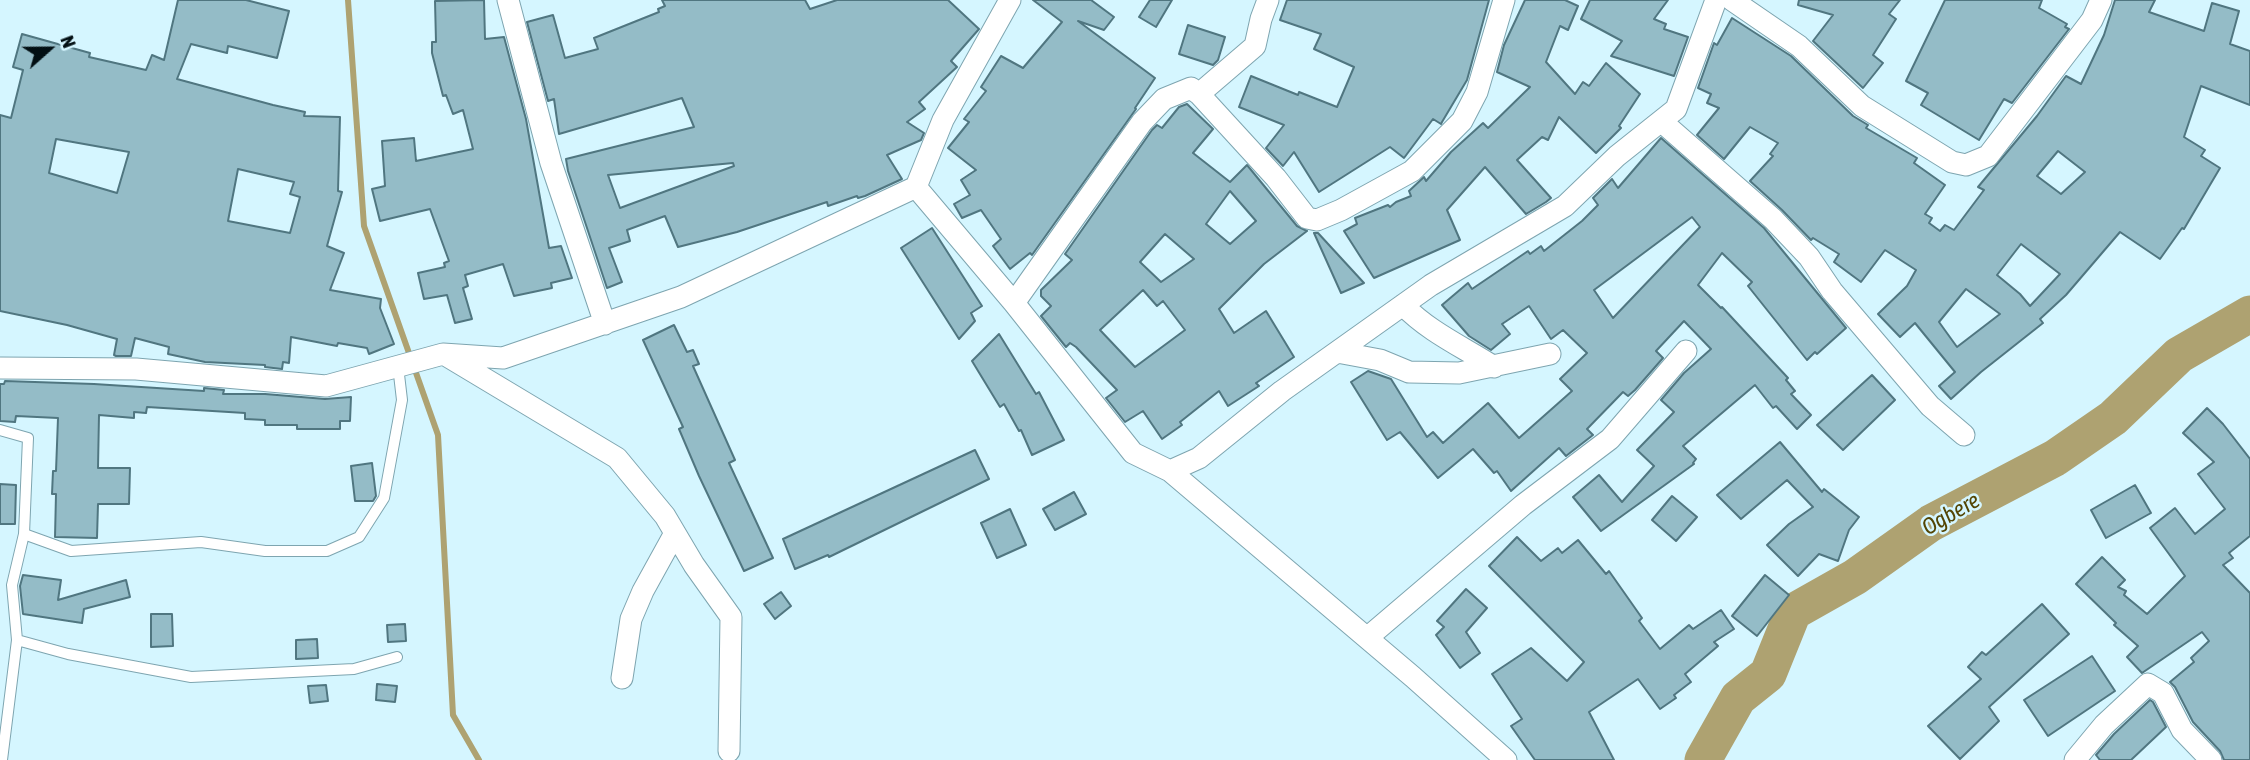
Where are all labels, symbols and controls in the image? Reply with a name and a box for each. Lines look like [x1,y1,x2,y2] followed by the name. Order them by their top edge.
[14,14,84,84] north arrow
[56,32,81,51] text: N
[1917,487,1985,541] water label: Ogbere

